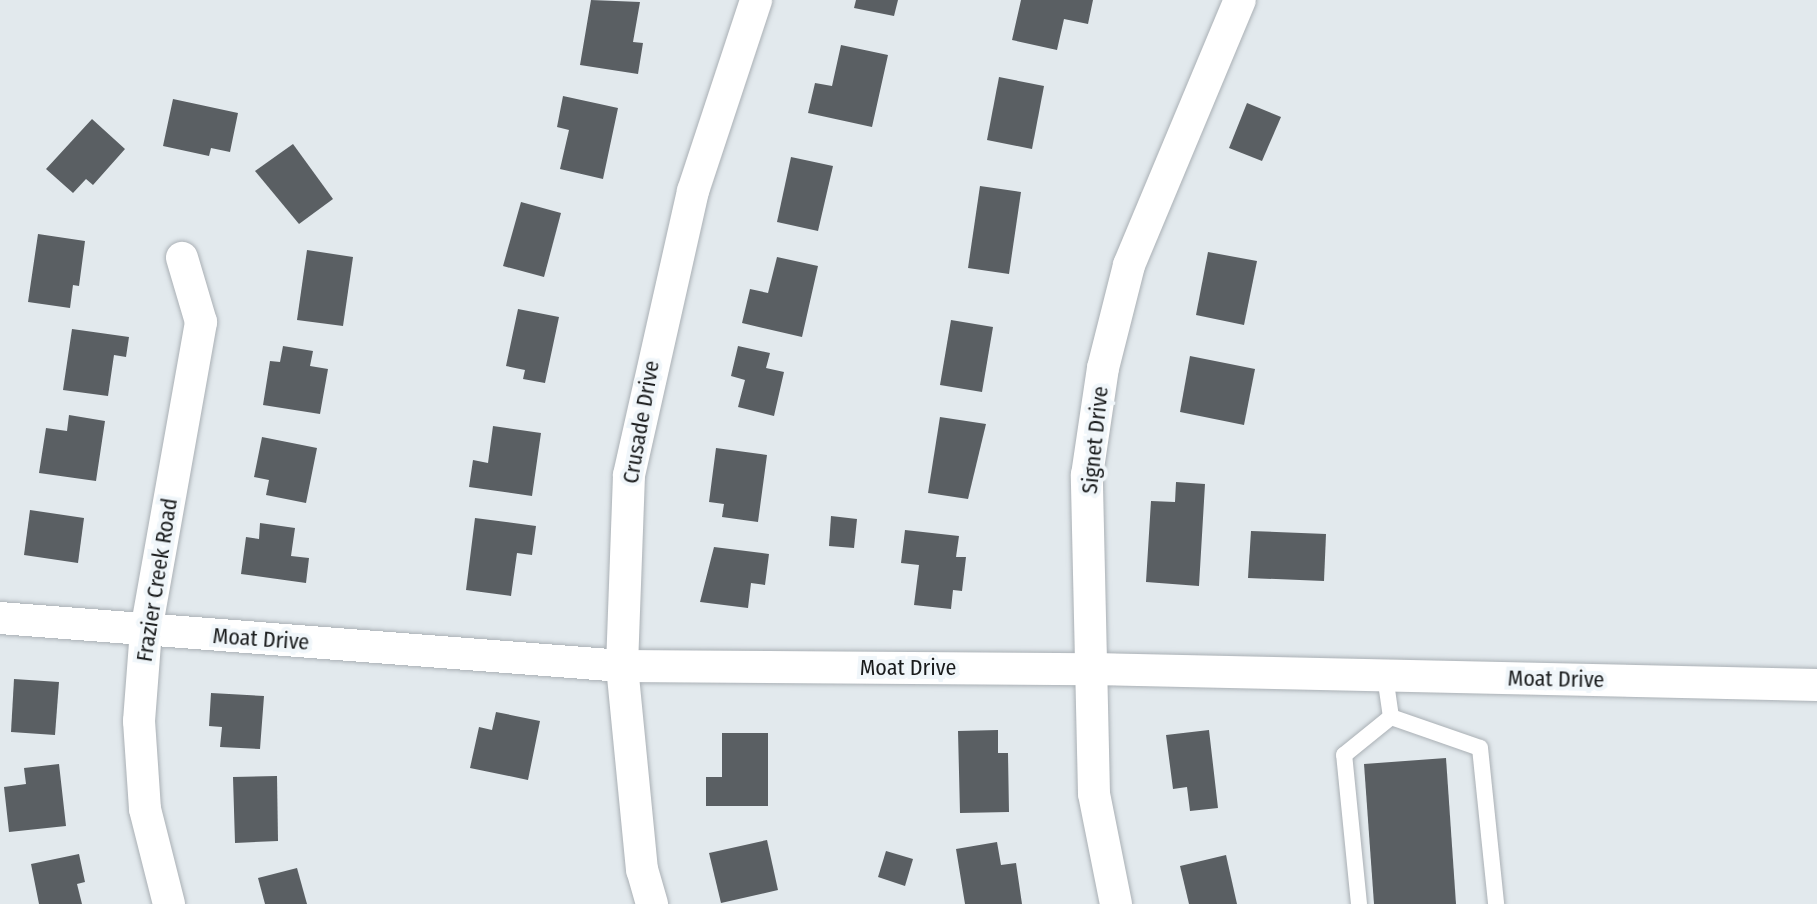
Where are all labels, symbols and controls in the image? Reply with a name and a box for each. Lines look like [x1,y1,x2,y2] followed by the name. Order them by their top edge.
[617,358,665,486] street label: Crusade Drive
[1076,385,1114,495] street label: Signet Drive
[131,496,183,664] street label: Frazier Creek Road
[212,622,310,656] street label: Moat Drive
[860,655,956,681] street label: Moat Drive
[1507,665,1605,693] street label: Moat Drive

